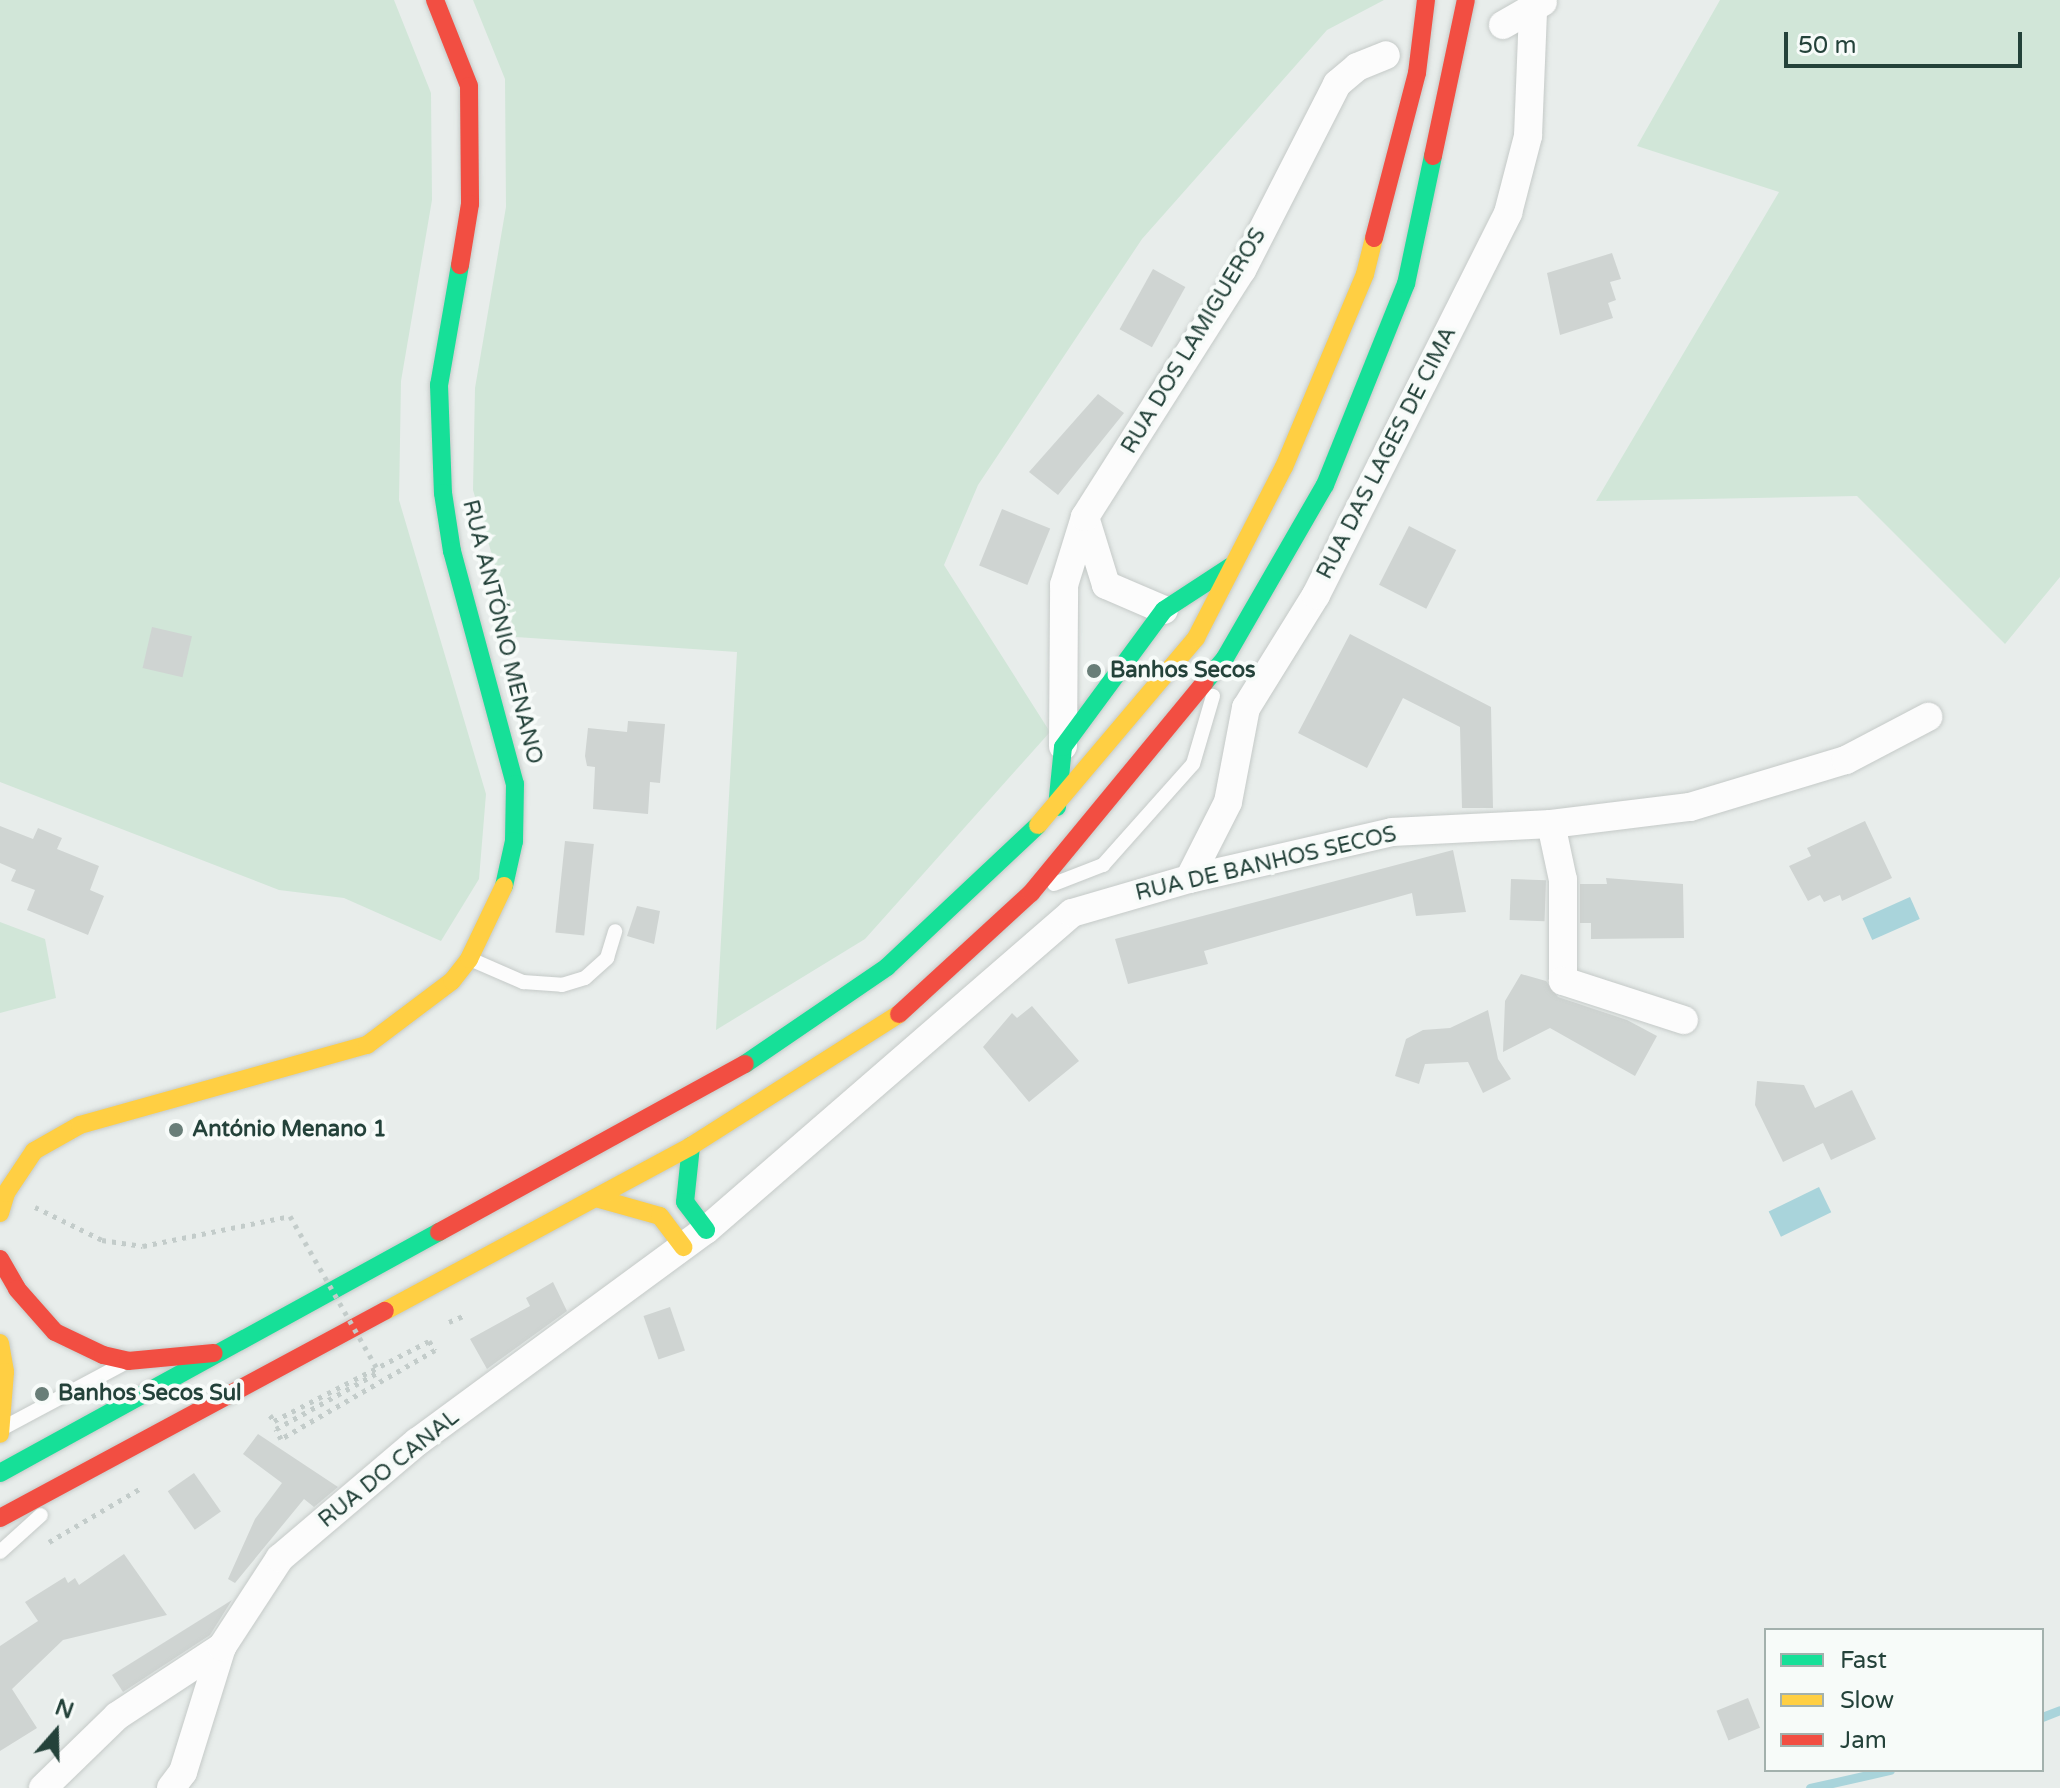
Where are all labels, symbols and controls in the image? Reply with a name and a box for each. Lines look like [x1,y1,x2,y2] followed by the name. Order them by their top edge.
[1788,16,2026,66] scale bar
[1798,31,1856,60] text: 50 m
[1116,223,1272,459] street label: RUA DOS LAMIGUEROS
[1312,322,1462,584] street label: RUA DAS LAGES DE CIMA
[456,497,548,767] street label: RUA ANTÓNIO MENANO
[1110,658,1256,684] place label: Banhos Secos
[1085,662,1103,680] marker: Banhos Secos
[1133,821,1399,907] street label: RUA DE BANHOS SECOS
[192,1117,386,1143] place label: António Menano 1
[167,1121,185,1139] marker: António Menano 1
[58,1381,242,1407] place label: Banhos Secos Sul
[33,1385,51,1403] marker: Banhos Secos Sul
[314,1404,464,1534] street label: RUA DO CANAL
[1764,1628,2044,1772] legend
[1840,1646,1887,1675] text: Fast
[1840,1686,1894,1715] text: Slow
[16,1692,96,1772] north arrow
[51,1694,77,1725] text: N
[1840,1726,1887,1755] text: Jam

